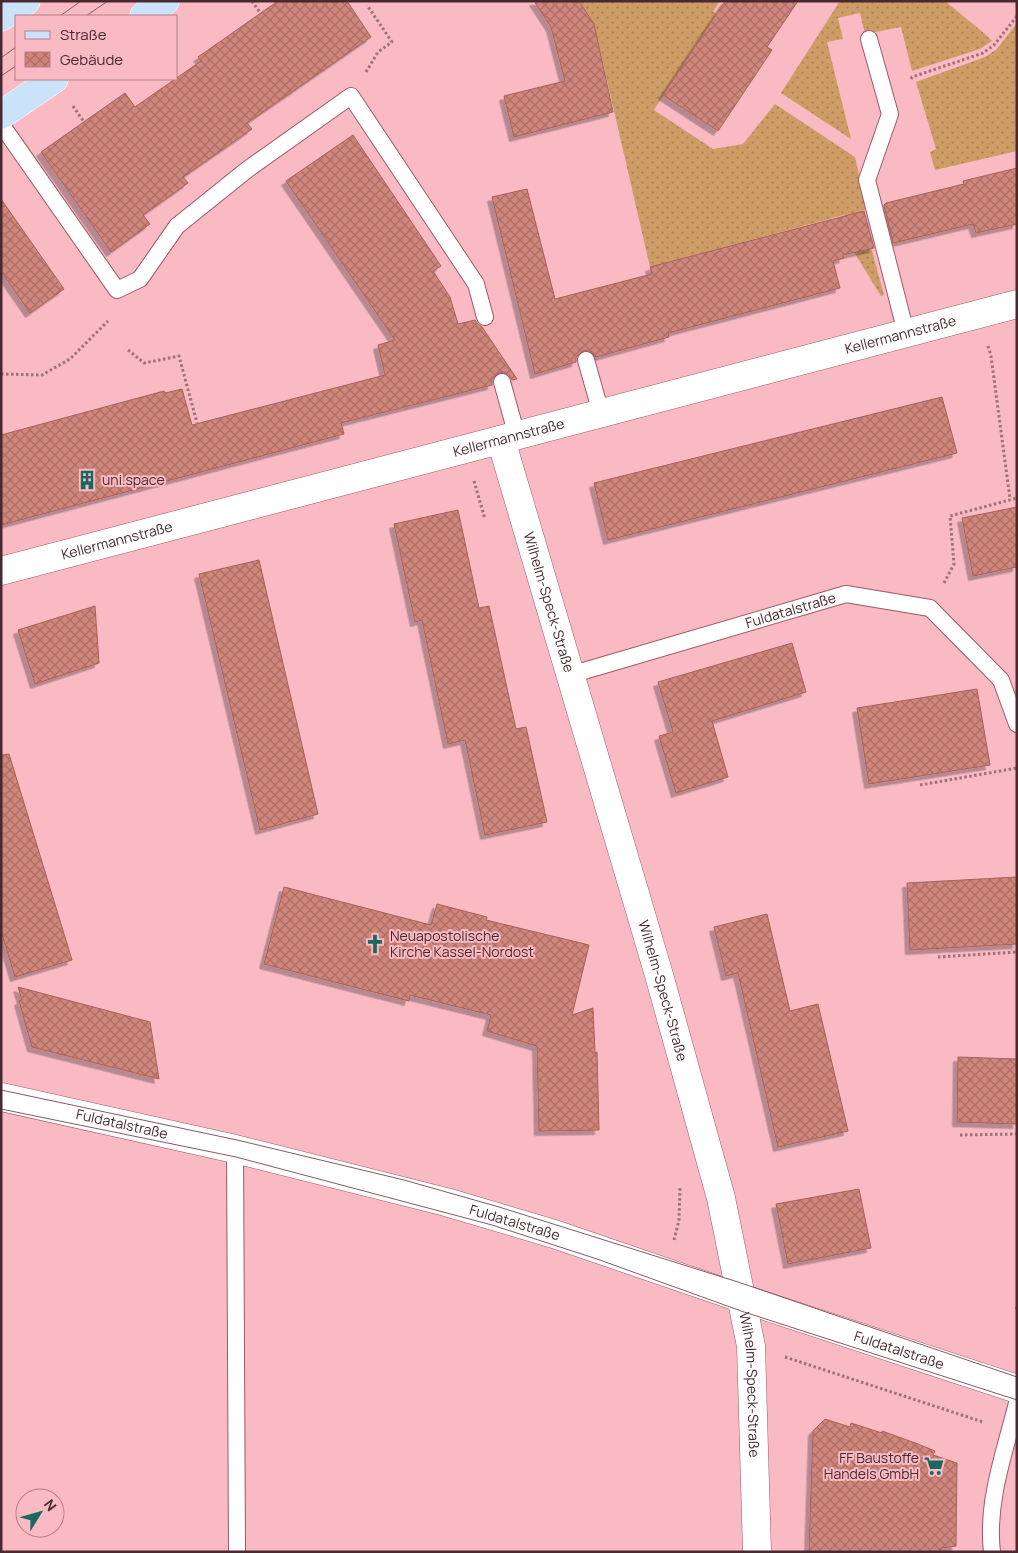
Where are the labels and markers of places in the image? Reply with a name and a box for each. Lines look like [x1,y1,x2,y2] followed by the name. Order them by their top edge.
[76,469,98,491] building icon: uni.space
[102,470,165,489] place label: uni.space
[390,926,534,961] place label: Neuapostolische Kirche Kassel-Nordost
[364,933,386,955] church icon: Neuapostolische Kirche Kassel-Nordost
[824,1448,919,1483] place label: FF Baustoffe Handels GmbH
[923,1455,945,1477] supermarket icon: FF Baustoffe Handels GmbH

